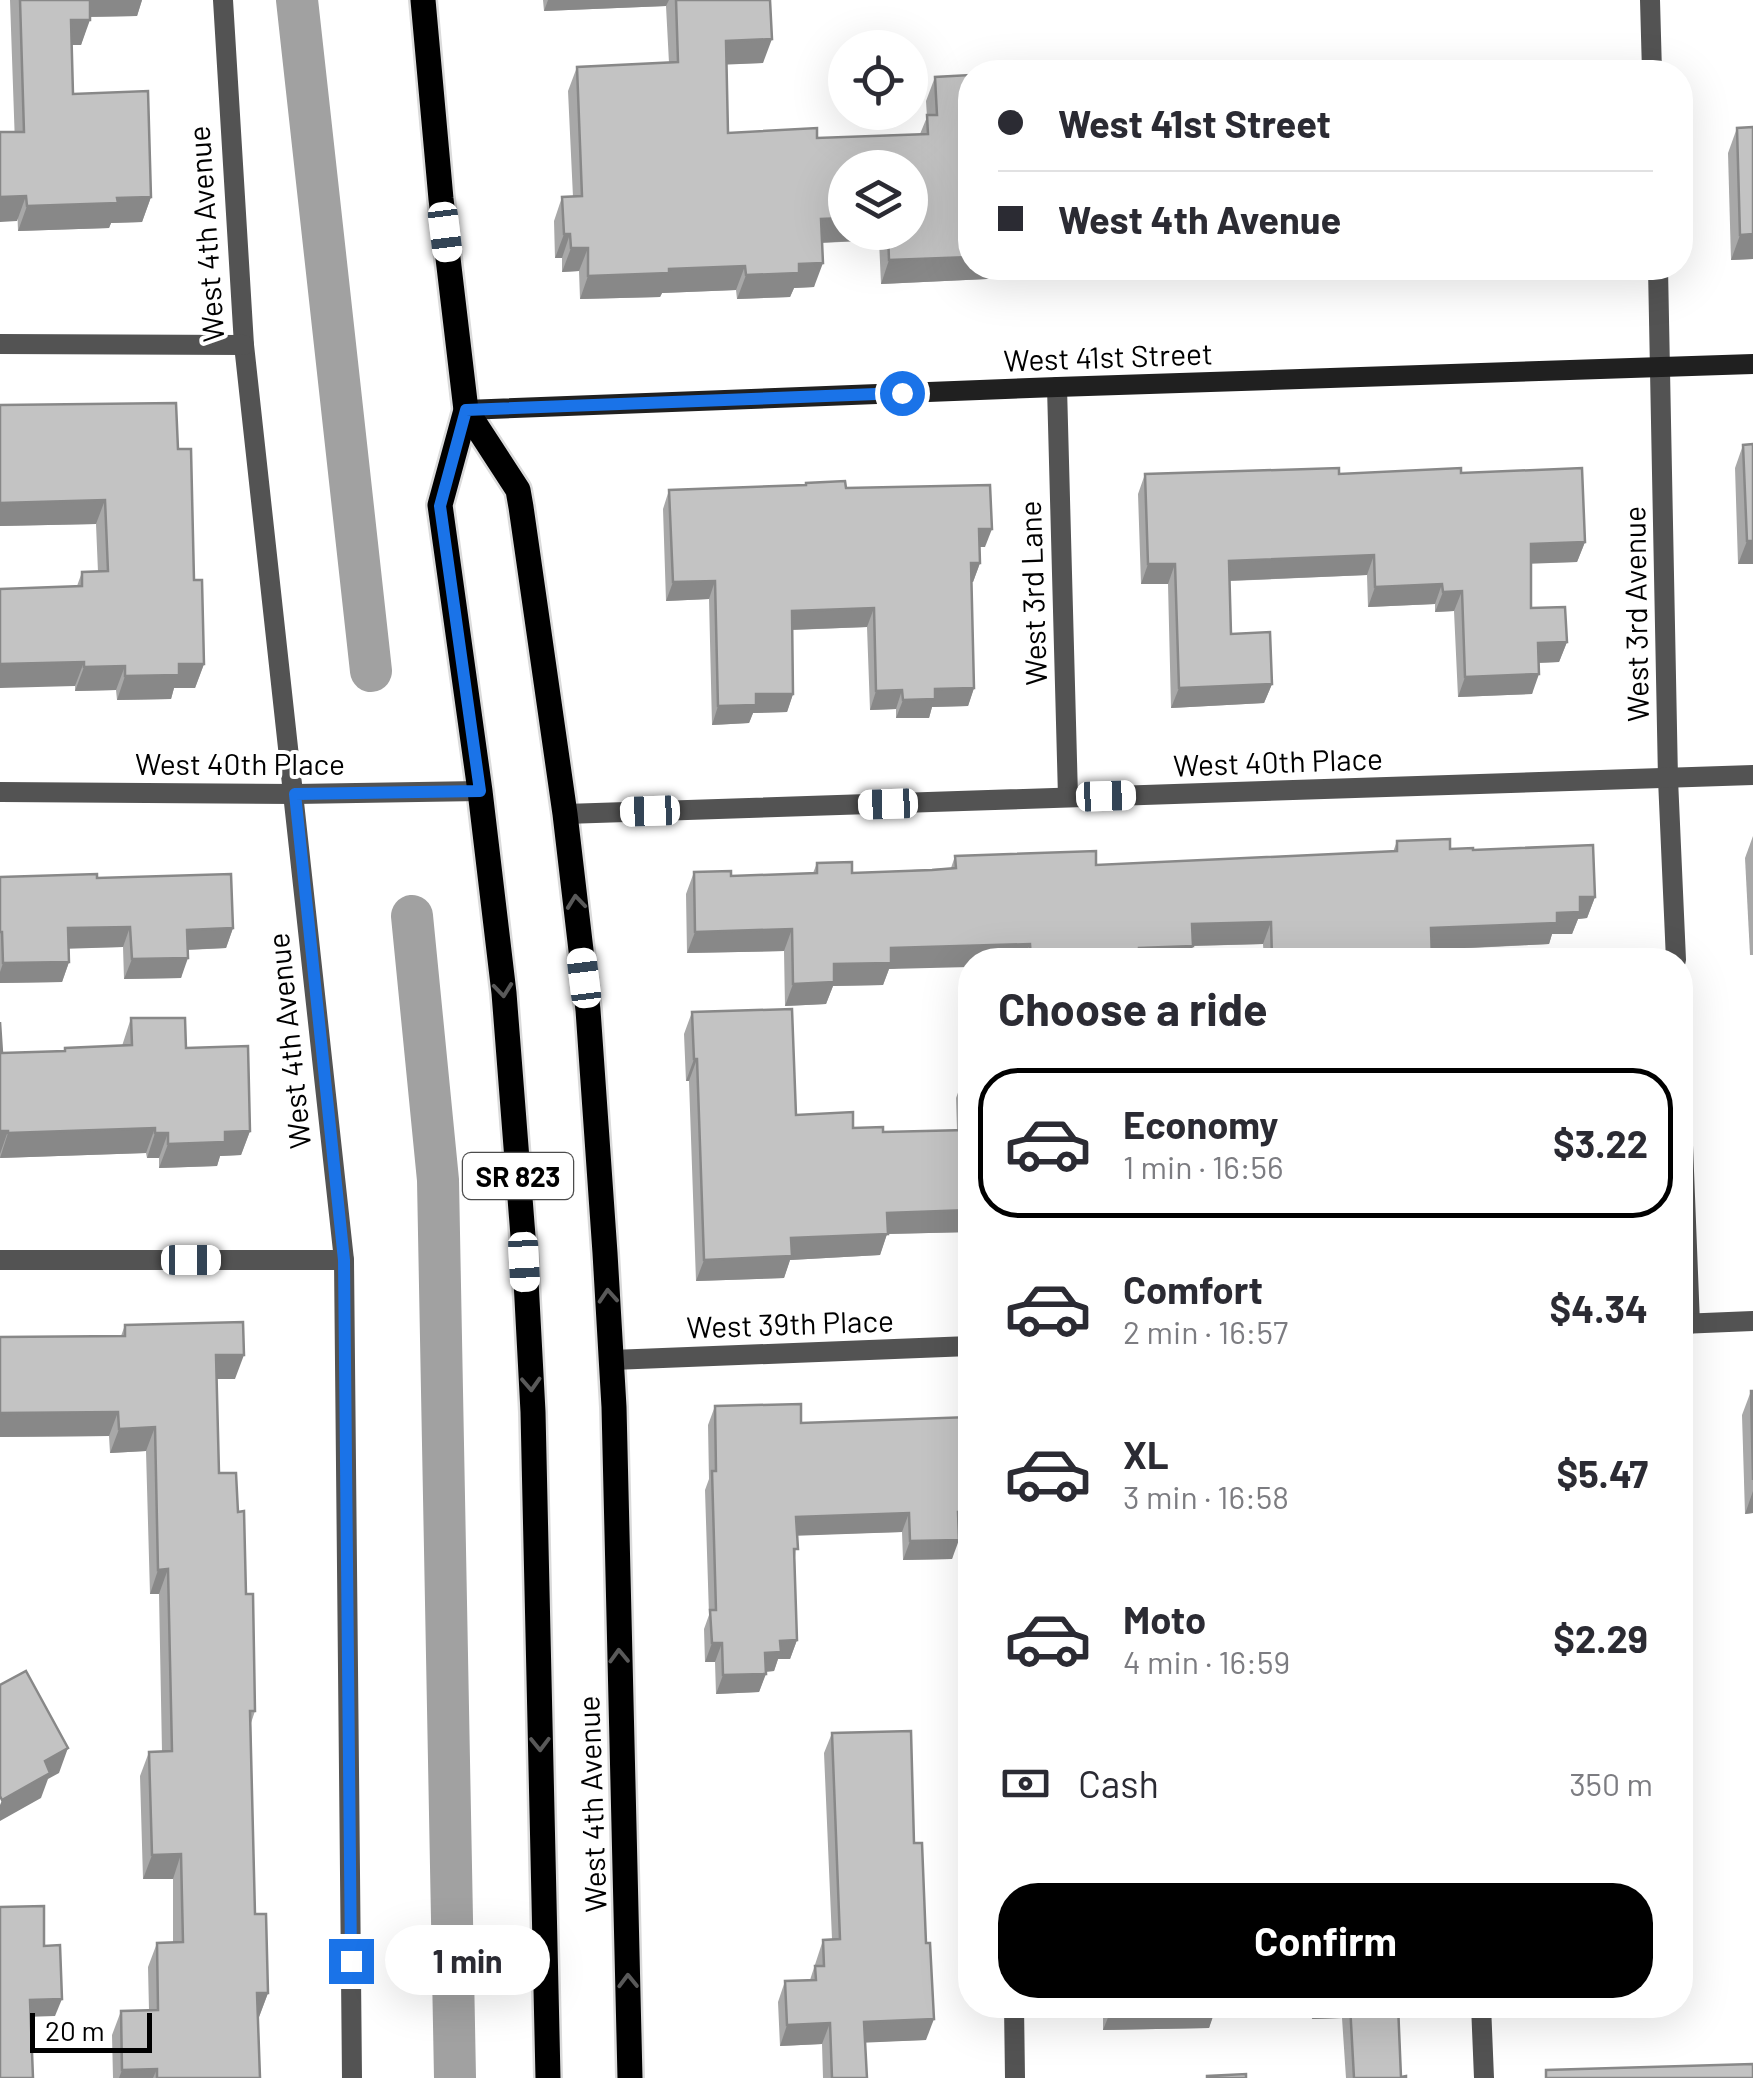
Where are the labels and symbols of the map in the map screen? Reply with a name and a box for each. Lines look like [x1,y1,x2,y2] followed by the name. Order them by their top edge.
[179,125,231,343] street label: West 4th Avenue
[426,200,464,264] car
[1003,334,1213,378] street label: West 41st Street
[880,371,925,416] route start
[1011,500,1053,686] street label: West 3rd Lane
[1615,506,1655,722] street label: West 3rd Avenue
[1172,739,1384,783] street label: West 40th Place
[135,745,345,781] street label: West 40th Place
[1075,780,1137,812] car
[857,788,919,820] car
[619,795,681,827] car
[566,894,587,910] one-way arrow
[259,931,317,1151] street label: West 4th Avenue
[565,946,603,1010] car
[492,982,514,998] one-way arrow
[463,1153,573,1199] road number: SR 823
[507,1231,541,1293] car
[161,1245,221,1275] car
[598,1287,619,1303] one-way arrow
[686,1301,894,1345] street label: West 39th Place
[520,1377,541,1393] one-way arrow
[609,1647,630,1663] one-way arrow
[569,1695,613,1913] street label: West 4th Avenue
[530,1736,551,1752] one-way arrow
[386,1926,551,1996] callout: 1 min
[329,1939,374,1984] route end
[617,1972,639,1988] one-way arrow
[30,2008,152,2052] scale bar

